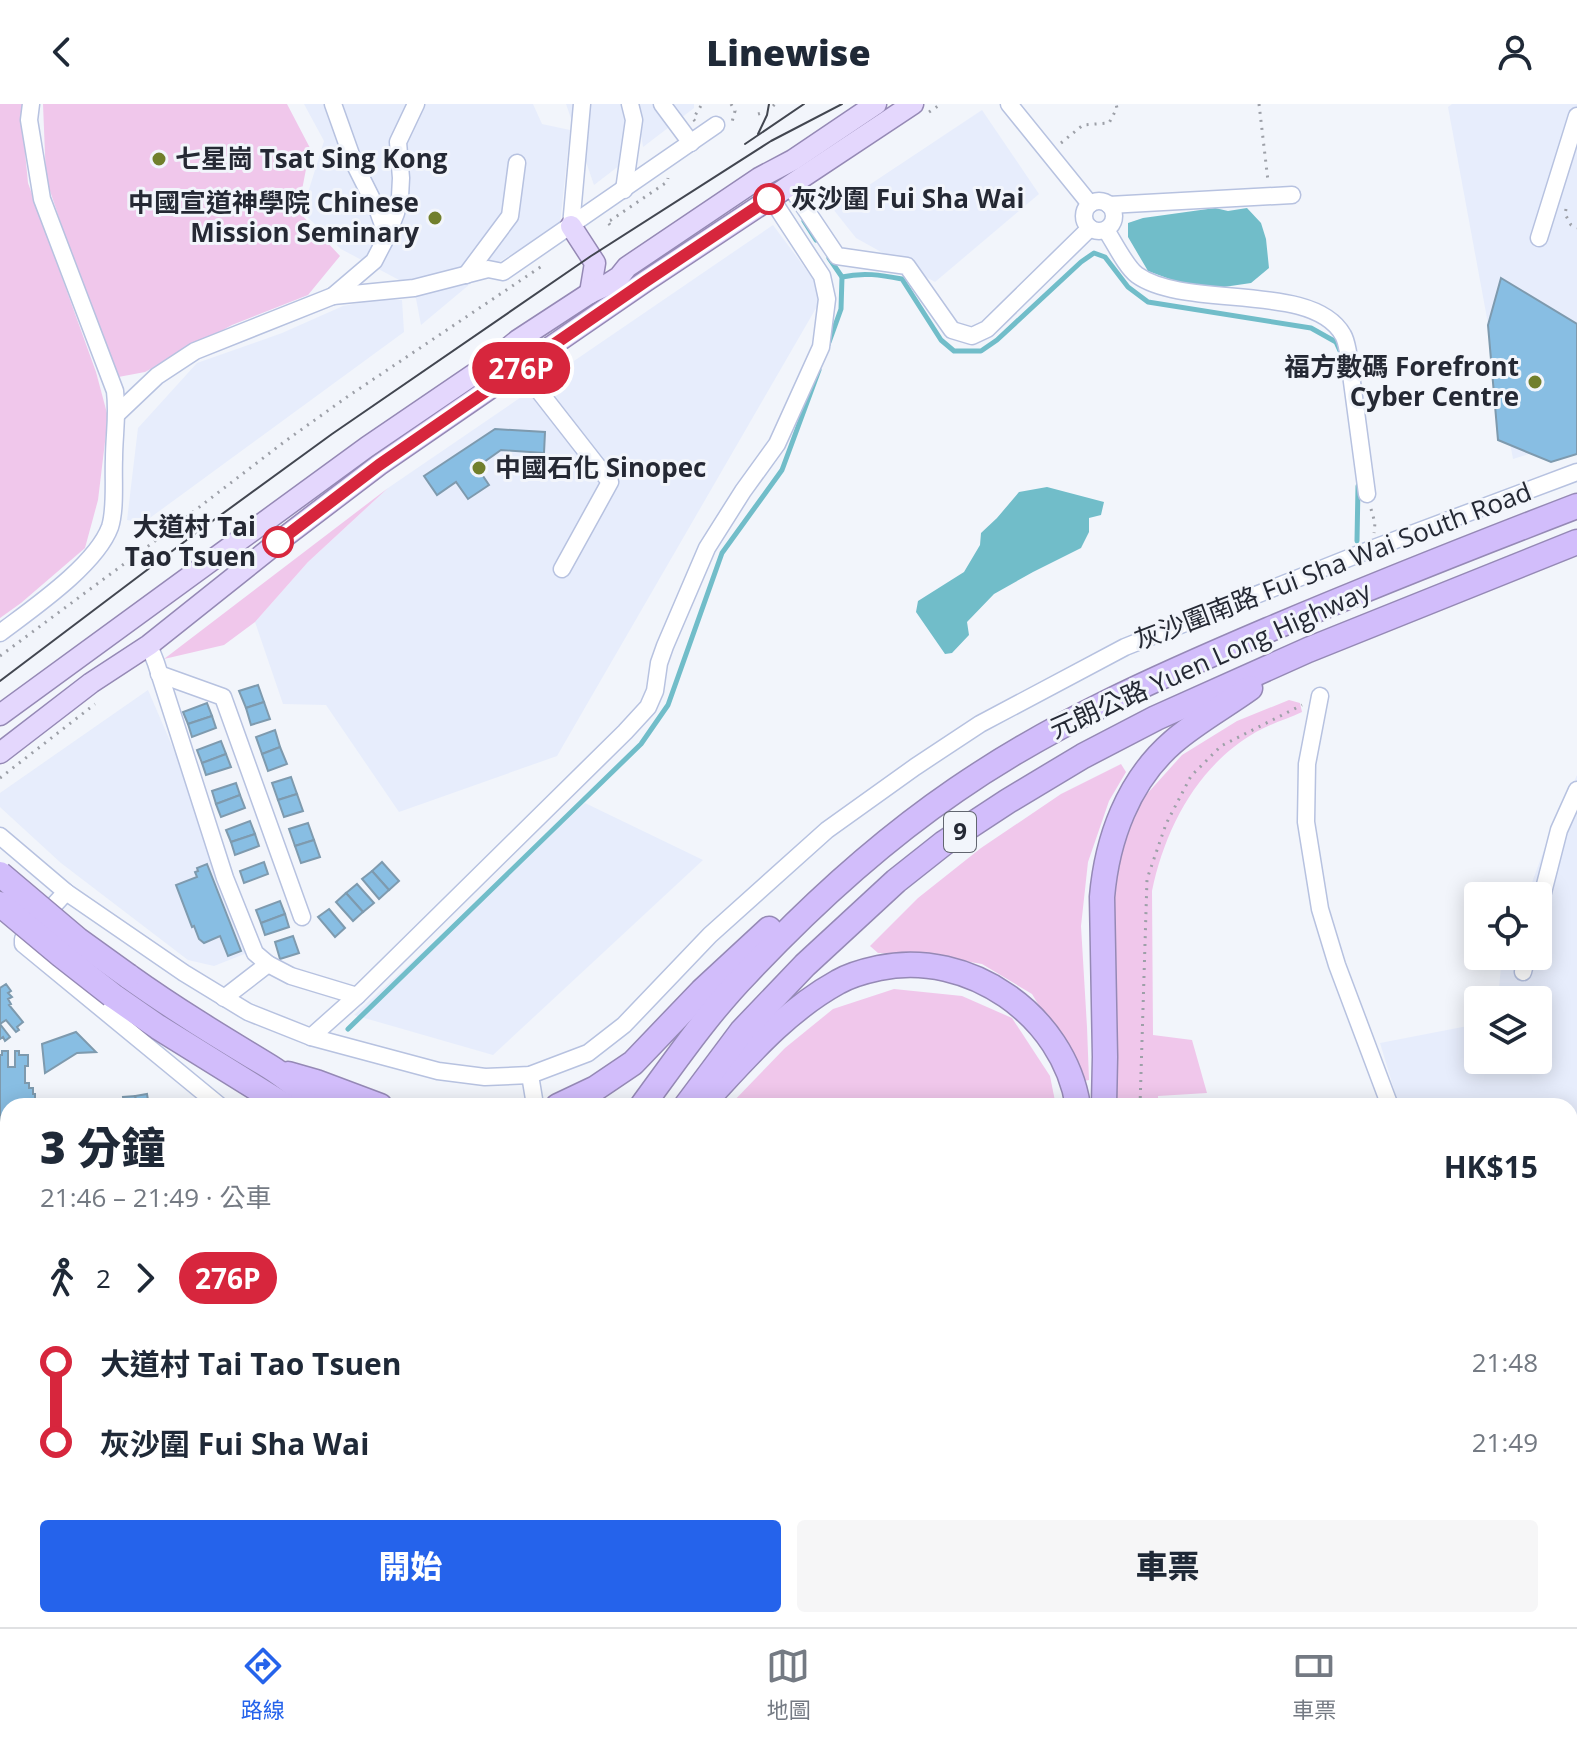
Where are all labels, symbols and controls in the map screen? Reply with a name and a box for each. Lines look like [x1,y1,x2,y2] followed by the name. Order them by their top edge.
[706,28,871,77] text: Linewise
[40,30,84,74] icon: back
[1493,30,1537,74] icon: person
[175,140,448,176] place label: 七星崗 Tsat Sing Kong
[150,150,168,168] marker: 七星崗 Tsat Sing Kong
[791,180,1024,216] place label: 灰沙圍 Fui Sha Wai
[128,184,419,250] place label: 中國宣道神學院 Chinese Mission Seminary
[754,184,784,214] marker: 灰沙圍 Fui Sha Wai
[426,209,444,227] marker: 中國宣道神學院 Chinese Mission Seminary
[465,342,577,394] line badge: 276P
[1284,348,1519,414] place label: 福方數碼 Forefront Cyber Centre
[488,349,554,387] text: 276P
[1526,373,1544,391] marker: 福方數碼 Forefront Cyber Centre
[495,449,706,485] place label: 中國石化 Sinopec
[470,459,488,477] marker: 中國石化 Sinopec
[1129,473,1536,658] street label: 灰沙圍南路 Fui Sha Wai South Road
[125,508,256,574] place label: 大道村 Tai Tao Tsuen
[263,527,293,557] marker: 大道村 Tai Tao Tsuen
[1043,571,1377,746] street label: 元朗公路 Yuen Long Highway
[944,812,976,852] road number: 9
[1464,882,1552,1074] map controls
[1464,882,1552,970] button: locate
[1464,986,1552,1074] button: layers
[40,1117,165,1177] text: 3 分鐘
[1444,1146,1538,1187] text: HK$15
[40,1179,271,1215] text: 21:46 – 21:49 · 公車
[40,1256,84,1300] icon: walk
[123,1256,167,1300] icon: forward
[195,1259,261,1297] text: 276P
[96,1260,111,1296] text: 2
[100,1343,402,1384] text: 大道村 Tai Tao Tsuen
[1472,1344,1538,1380] text: 21:48
[100,1423,369,1464] text: 灰沙圍 Fui Sha Wai
[1472,1424,1538,1460] text: 21:49
[40,1520,781,1612] button: 開始
[797,1520,1538,1612] button: 車票
[241,1644,285,1724] tab: 路線
[766,1644,810,1724] tab: 地圖
[1292,1644,1336,1724] tab: 車票

